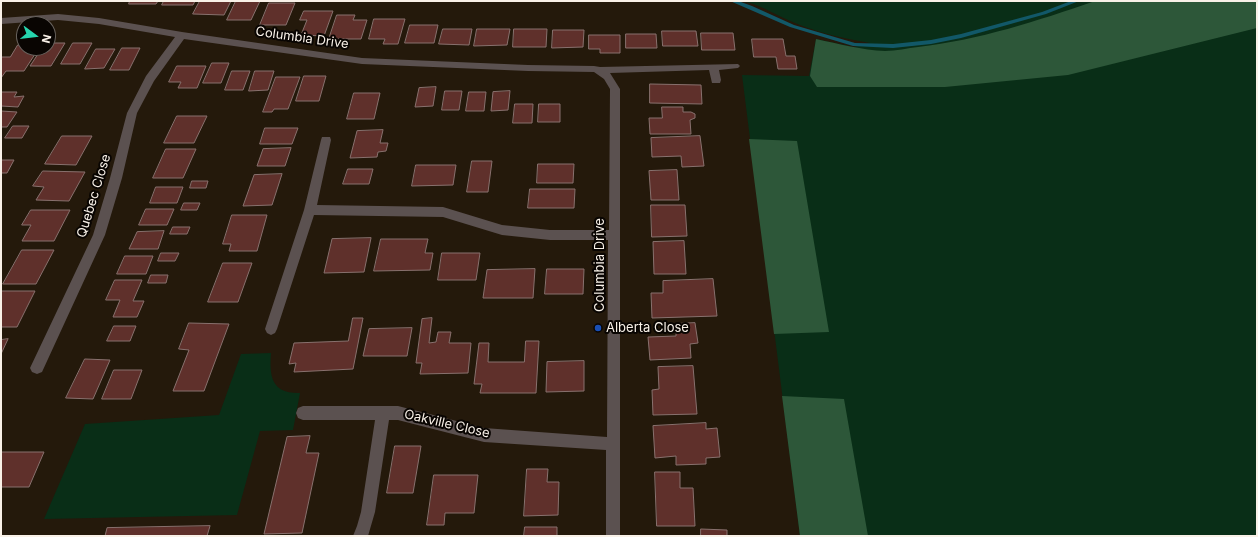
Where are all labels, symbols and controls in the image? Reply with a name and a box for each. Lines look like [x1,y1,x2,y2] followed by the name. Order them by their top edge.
[16,16,56,56] north arrow
[254,24,350,52] street label: Columbia Drive
[39,33,54,45] text: N
[74,152,114,240] street label: Quebec Close
[592,218,608,312] street label: Columbia Drive
[606,320,689,336] place label: Alberta Close
[593,323,603,333] marker: Alberta Close
[403,407,491,441] street label: Oakville Close

